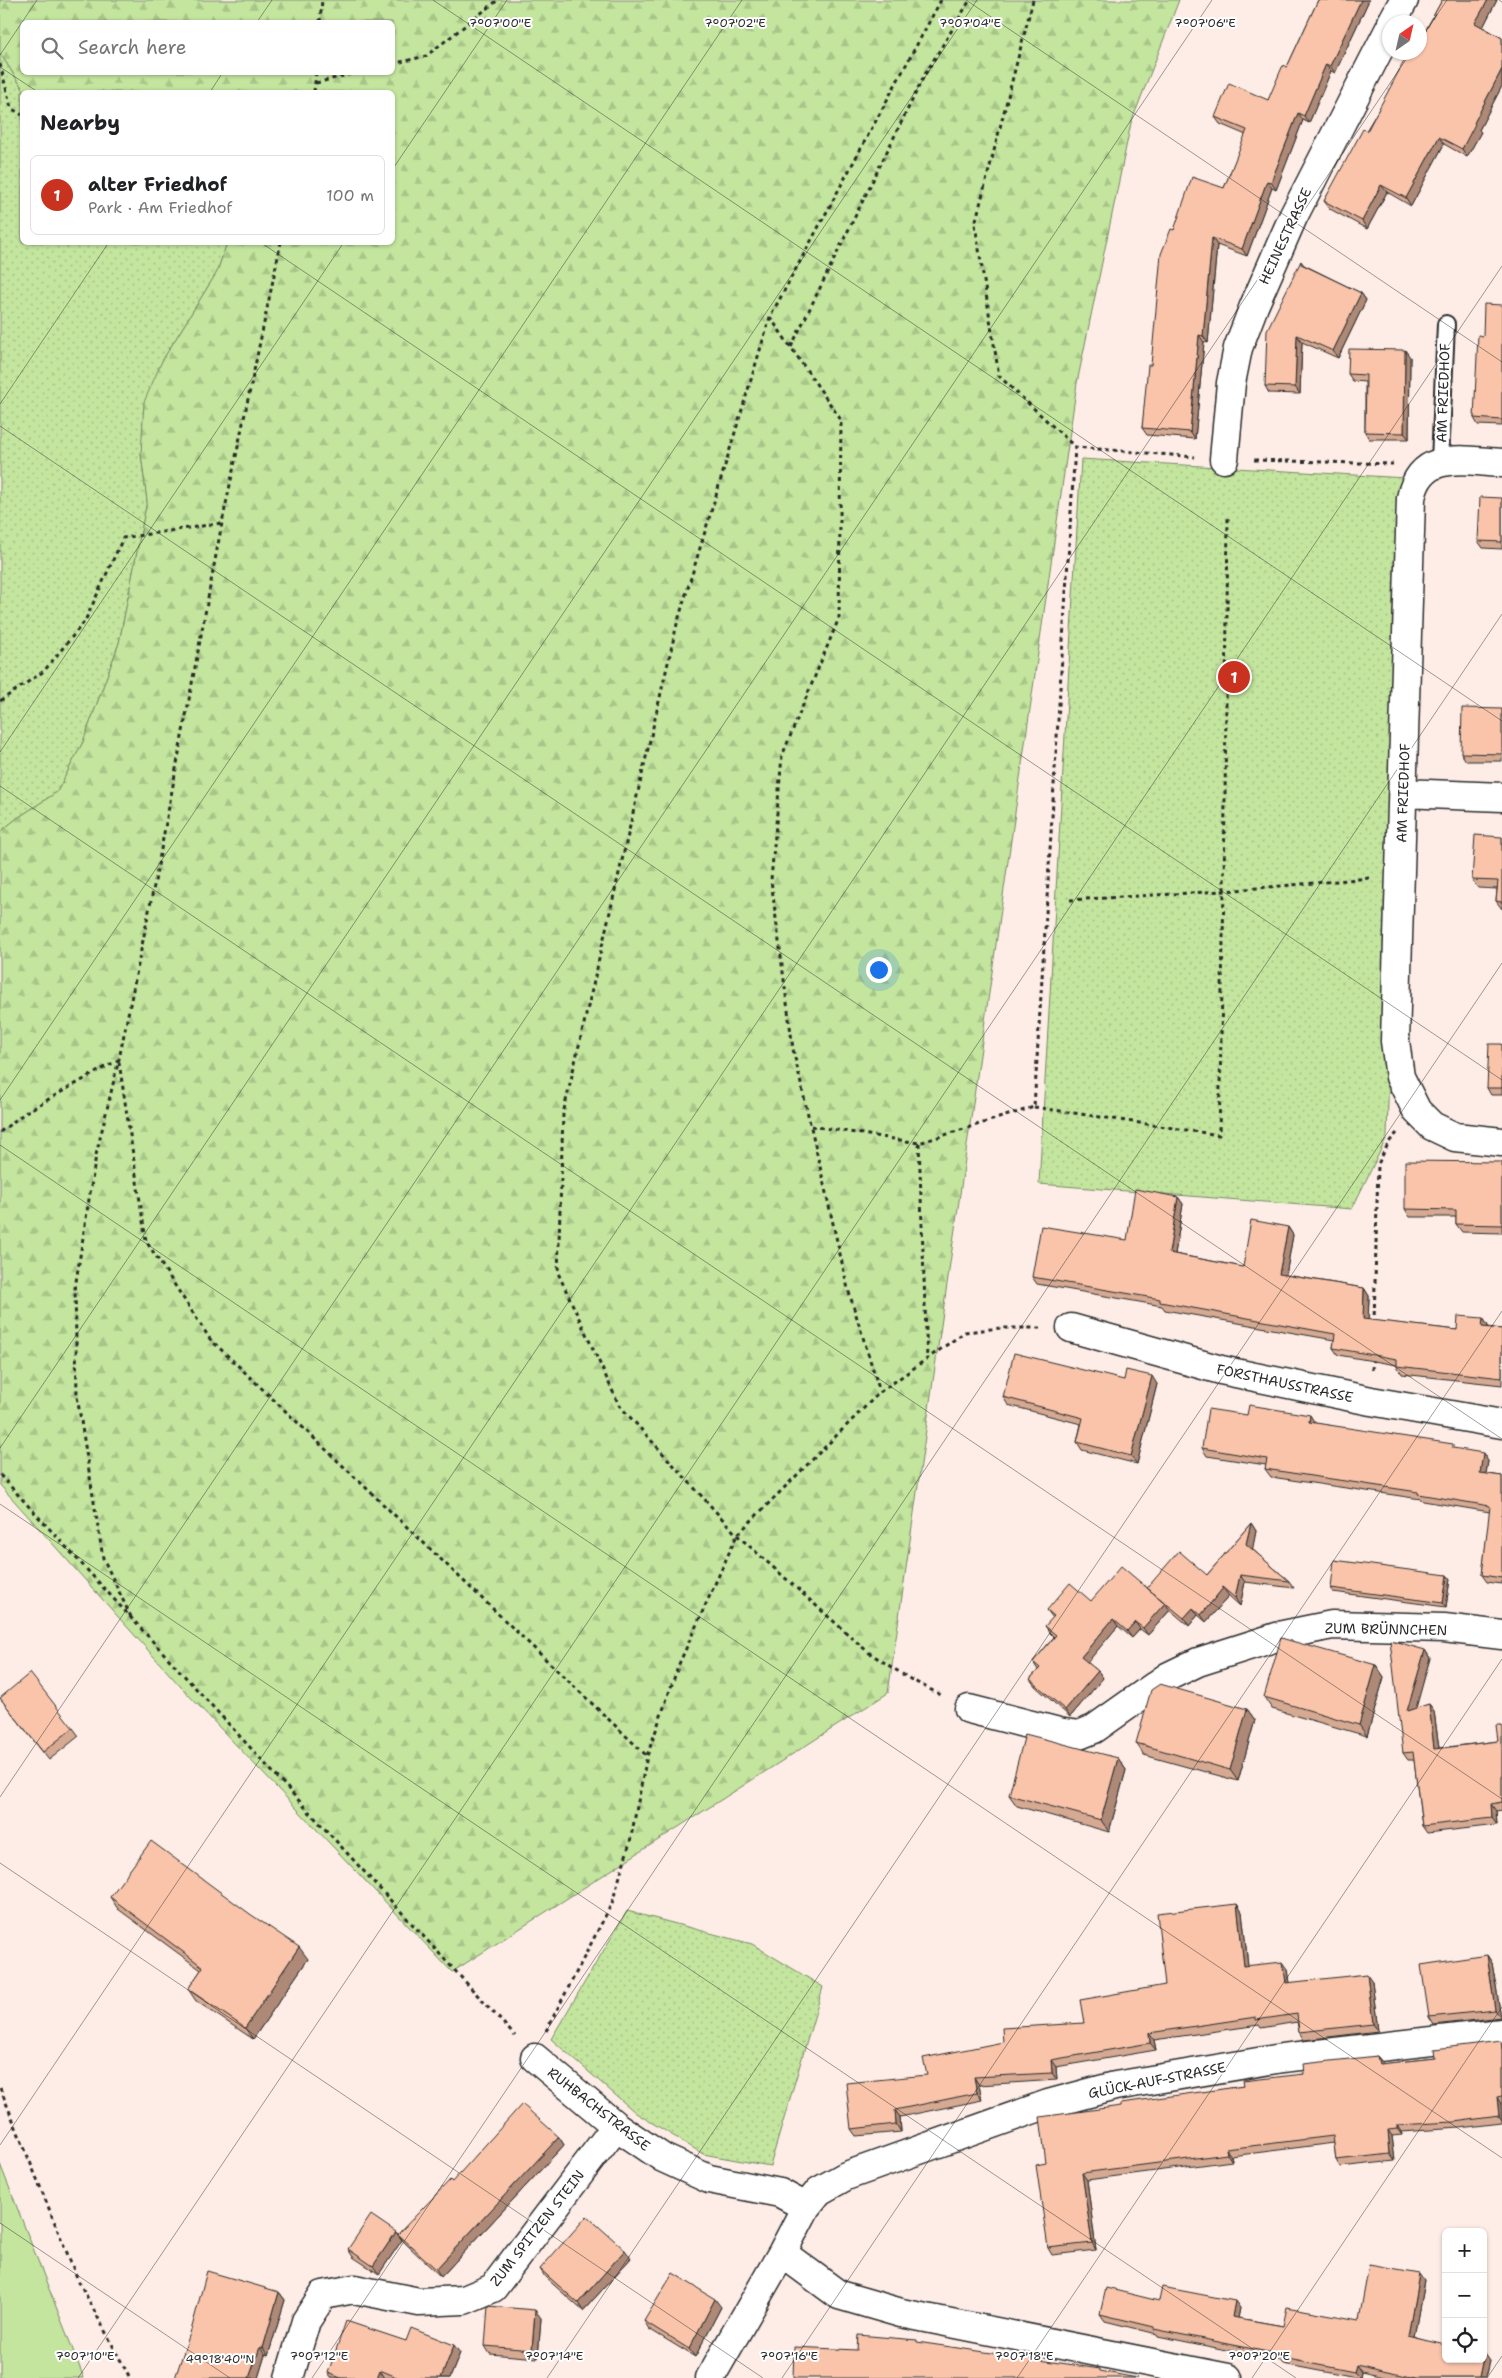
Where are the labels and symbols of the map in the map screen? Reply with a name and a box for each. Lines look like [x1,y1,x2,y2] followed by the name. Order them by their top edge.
[469,15,531,31] text: 7°07'00"E
[704,15,766,31] text: 7°07'02"E
[939,15,1001,31] text: 7°07'04"E
[1174,15,1236,31] text: 7°07'06"E
[1382,15,1427,60] north arrow
[1255,184,1315,287] street label: HEINESTRASSE
[1432,343,1454,443] street label: AM FRIEDHOF
[1218,658,1250,696] pin: 1
[1392,743,1414,843] street label: AM FRIEDHOF
[866,957,892,983] your location
[1215,1360,1355,1406] street label: FORSTHAUSSTRASSE
[1325,1619,1447,1639] street label: ZUM BRÜNNCHEN
[1087,2058,1228,2102] street label: GLÜCK-AUF-STRASSE
[544,2063,654,2155] street label: RUHBACHSTRASSE
[486,2166,588,2290] street label: ZUM SPITZEN STEIN
[55,2348,115,2364] text: 7°07'10"E
[290,2348,348,2364] text: 7°07'12"E
[525,2348,583,2364] text: 7°07'14"E
[760,2348,818,2364] text: 7°07'16"E
[994,2348,1054,2364] text: 7°07'18"E
[1228,2348,1290,2364] text: 7°07'20"E
[186,2351,254,2367] text: 49°18'40"N

